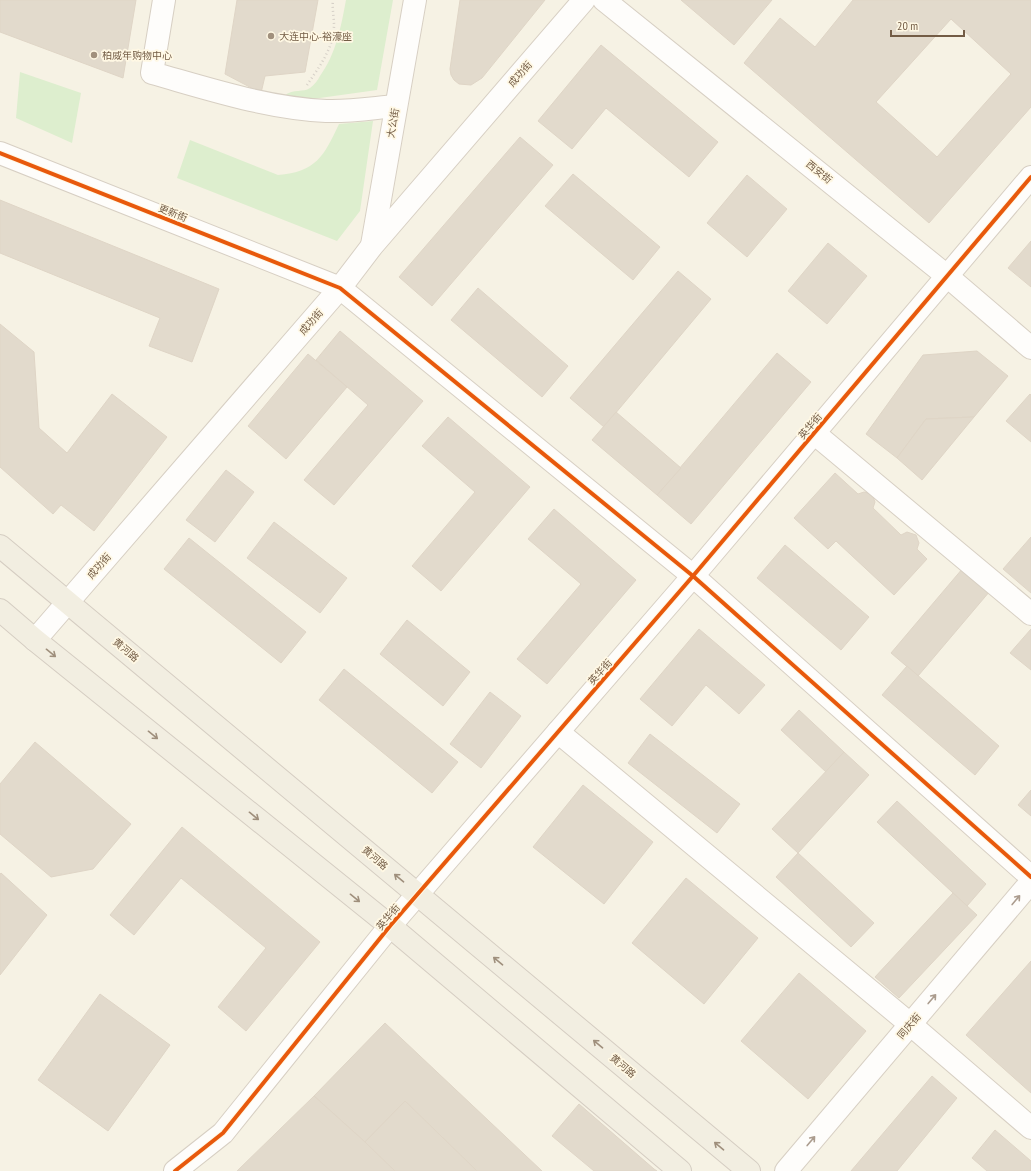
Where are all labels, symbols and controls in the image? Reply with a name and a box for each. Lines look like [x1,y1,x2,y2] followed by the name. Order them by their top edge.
[891,12,964,38] scale bar
[897,18,918,33] text: 20 m
[279,30,352,43] place label: 大连中心-裕濠座
[266,31,276,41] marker: 大连中心-裕濠座
[102,49,172,62] place label: 柏威年购物中心
[89,50,99,60] marker: 柏威年购物中心
[505,58,535,90] street label: 成功街
[384,107,402,139] street label: 大公街
[803,158,835,186] street label: 西安街
[157,201,189,225] street label: 更新街
[296,306,326,338] street label: 成功街
[795,410,825,442] street label: 英华街
[84,550,114,582] street label: 成功街
[110,635,142,665] street label: 黄河路
[46,649,57,658] one-way arrow
[585,656,615,688] street label: 英华街
[147,730,158,739] one-way arrow
[248,812,259,821] one-way arrow
[359,843,391,873] street label: 黄河路
[393,873,404,882] one-way arrow
[350,893,361,902] one-way arrow
[1011,895,1020,905] one-way arrow
[373,901,403,933] street label: 英华街
[493,957,504,965] one-way arrow
[927,994,936,1005] one-way arrow
[894,1010,924,1042] street label: 同庆街
[593,1040,603,1049] one-way arrow
[607,1051,639,1081] street label: 黄河路
[807,1136,816,1147] one-way arrow
[714,1141,725,1150] one-way arrow

